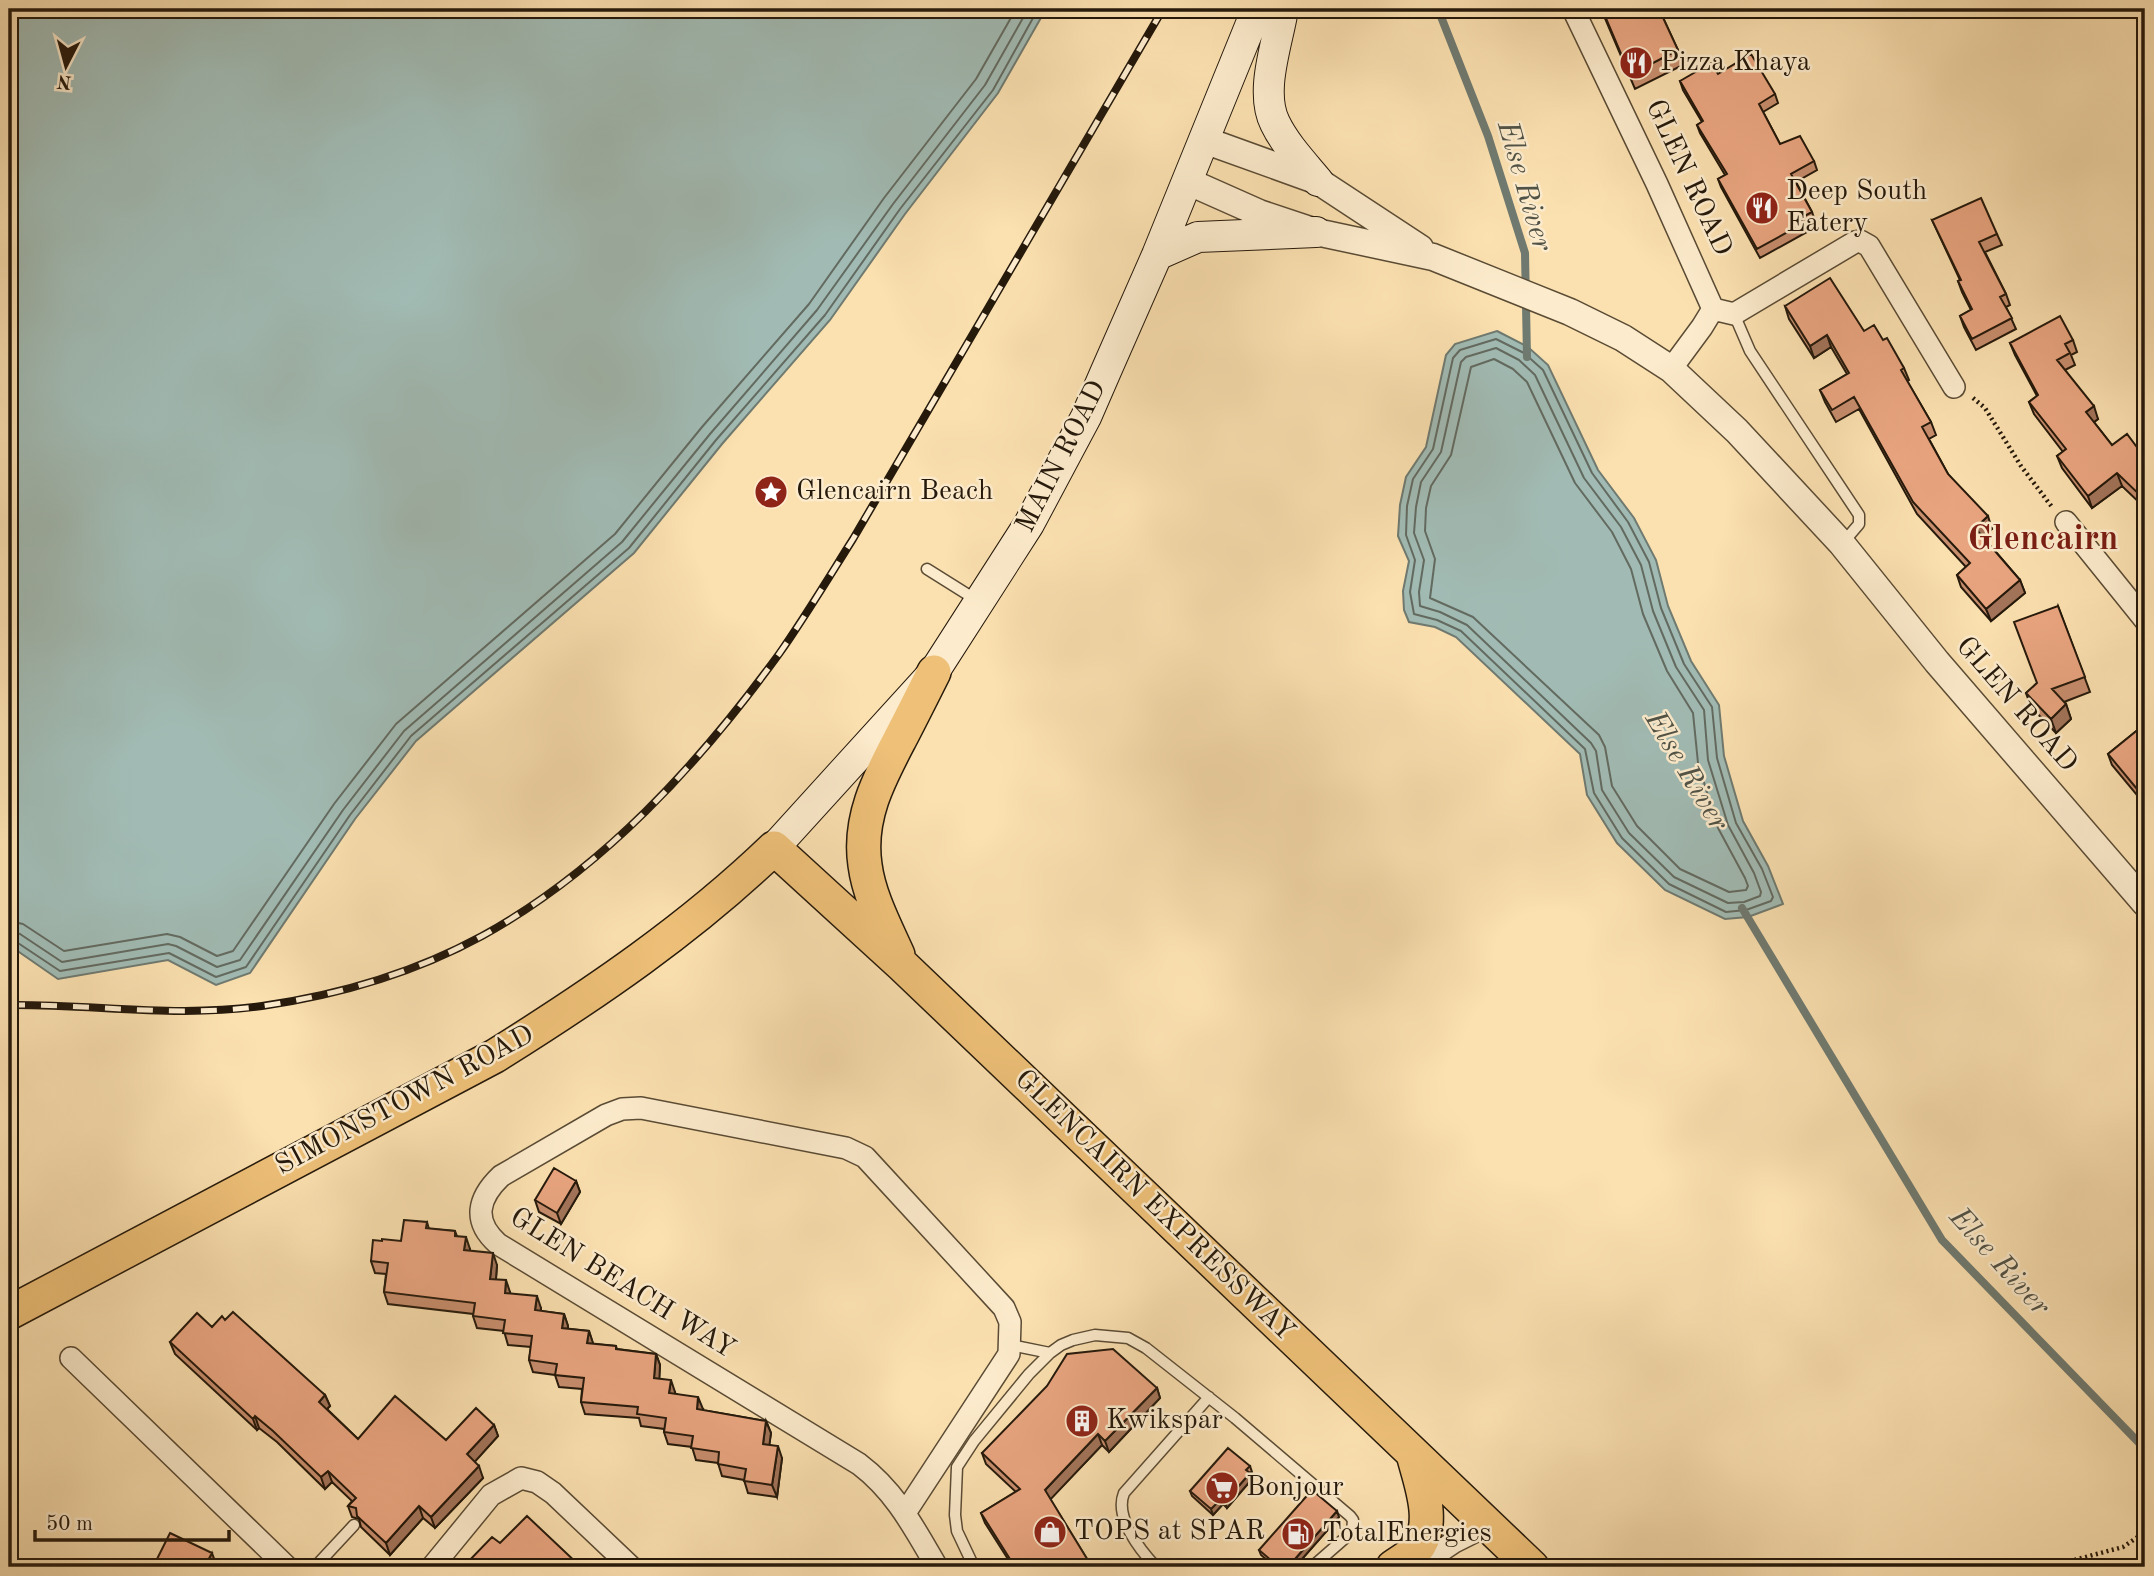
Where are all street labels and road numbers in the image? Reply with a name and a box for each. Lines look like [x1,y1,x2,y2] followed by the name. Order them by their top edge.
[1640,96,1736,260] street label: GLEN ROAD
[1012,376,1112,538] street label: MAIN ROAD
[1950,632,2082,778] street label: GLEN ROAD
[271,1021,539,1181] street label: SIMONSTOWN ROAD
[1009,1065,1299,1347] street label: GLENCAIRN EXPRESSWAY
[505,1203,739,1365] street label: GLEN BEACH WAY

